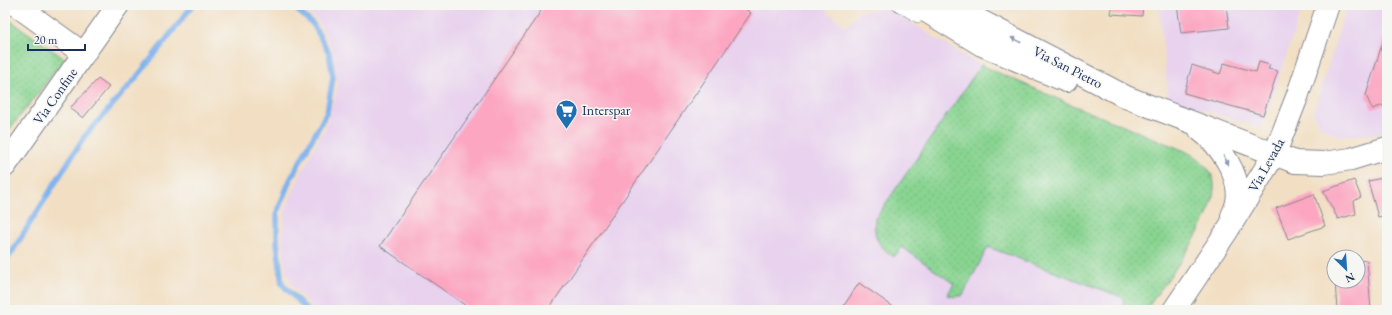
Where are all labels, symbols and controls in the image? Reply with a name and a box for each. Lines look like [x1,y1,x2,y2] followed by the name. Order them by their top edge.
[28,26,85,52] scale bar
[34,32,58,48] text: 20 m
[1010,37,1022,44] one-way arrow
[1030,42,1106,92] street label: Via San Pietro
[29,64,81,128] street label: Via Confine
[553,97,579,130] supermarket icon: Interspar
[582,101,631,119] place label: Interspar
[1244,135,1288,195] street label: Via Levada
[1223,154,1229,165] one-way arrow
[1326,249,1366,289] north arrow
[1343,270,1357,286] text: N

